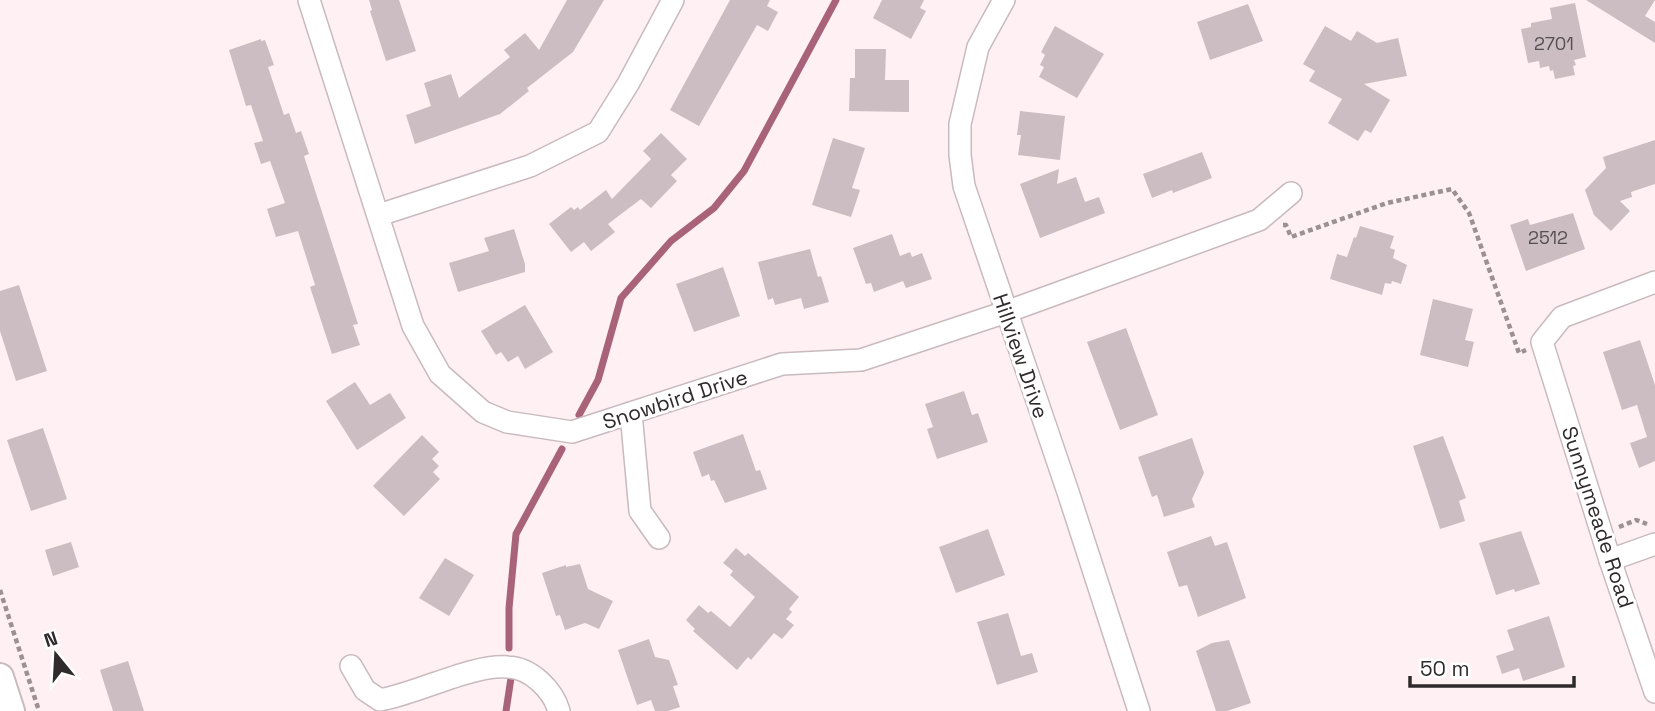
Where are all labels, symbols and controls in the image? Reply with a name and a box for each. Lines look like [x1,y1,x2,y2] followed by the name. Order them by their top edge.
[1534,32,1574,55] house number: 2701
[1528,226,1568,249] house number: 2512
[987,290,1055,422] street label: Hillview Drive
[599,363,751,435] street label: Snowbird Drive
[1556,423,1640,611] street label: Sunnymeade Road
[21,620,91,690] north arrow
[41,625,61,653] text: N
[1410,644,1574,688] scale bar
[1420,655,1470,682] text: 50 m

